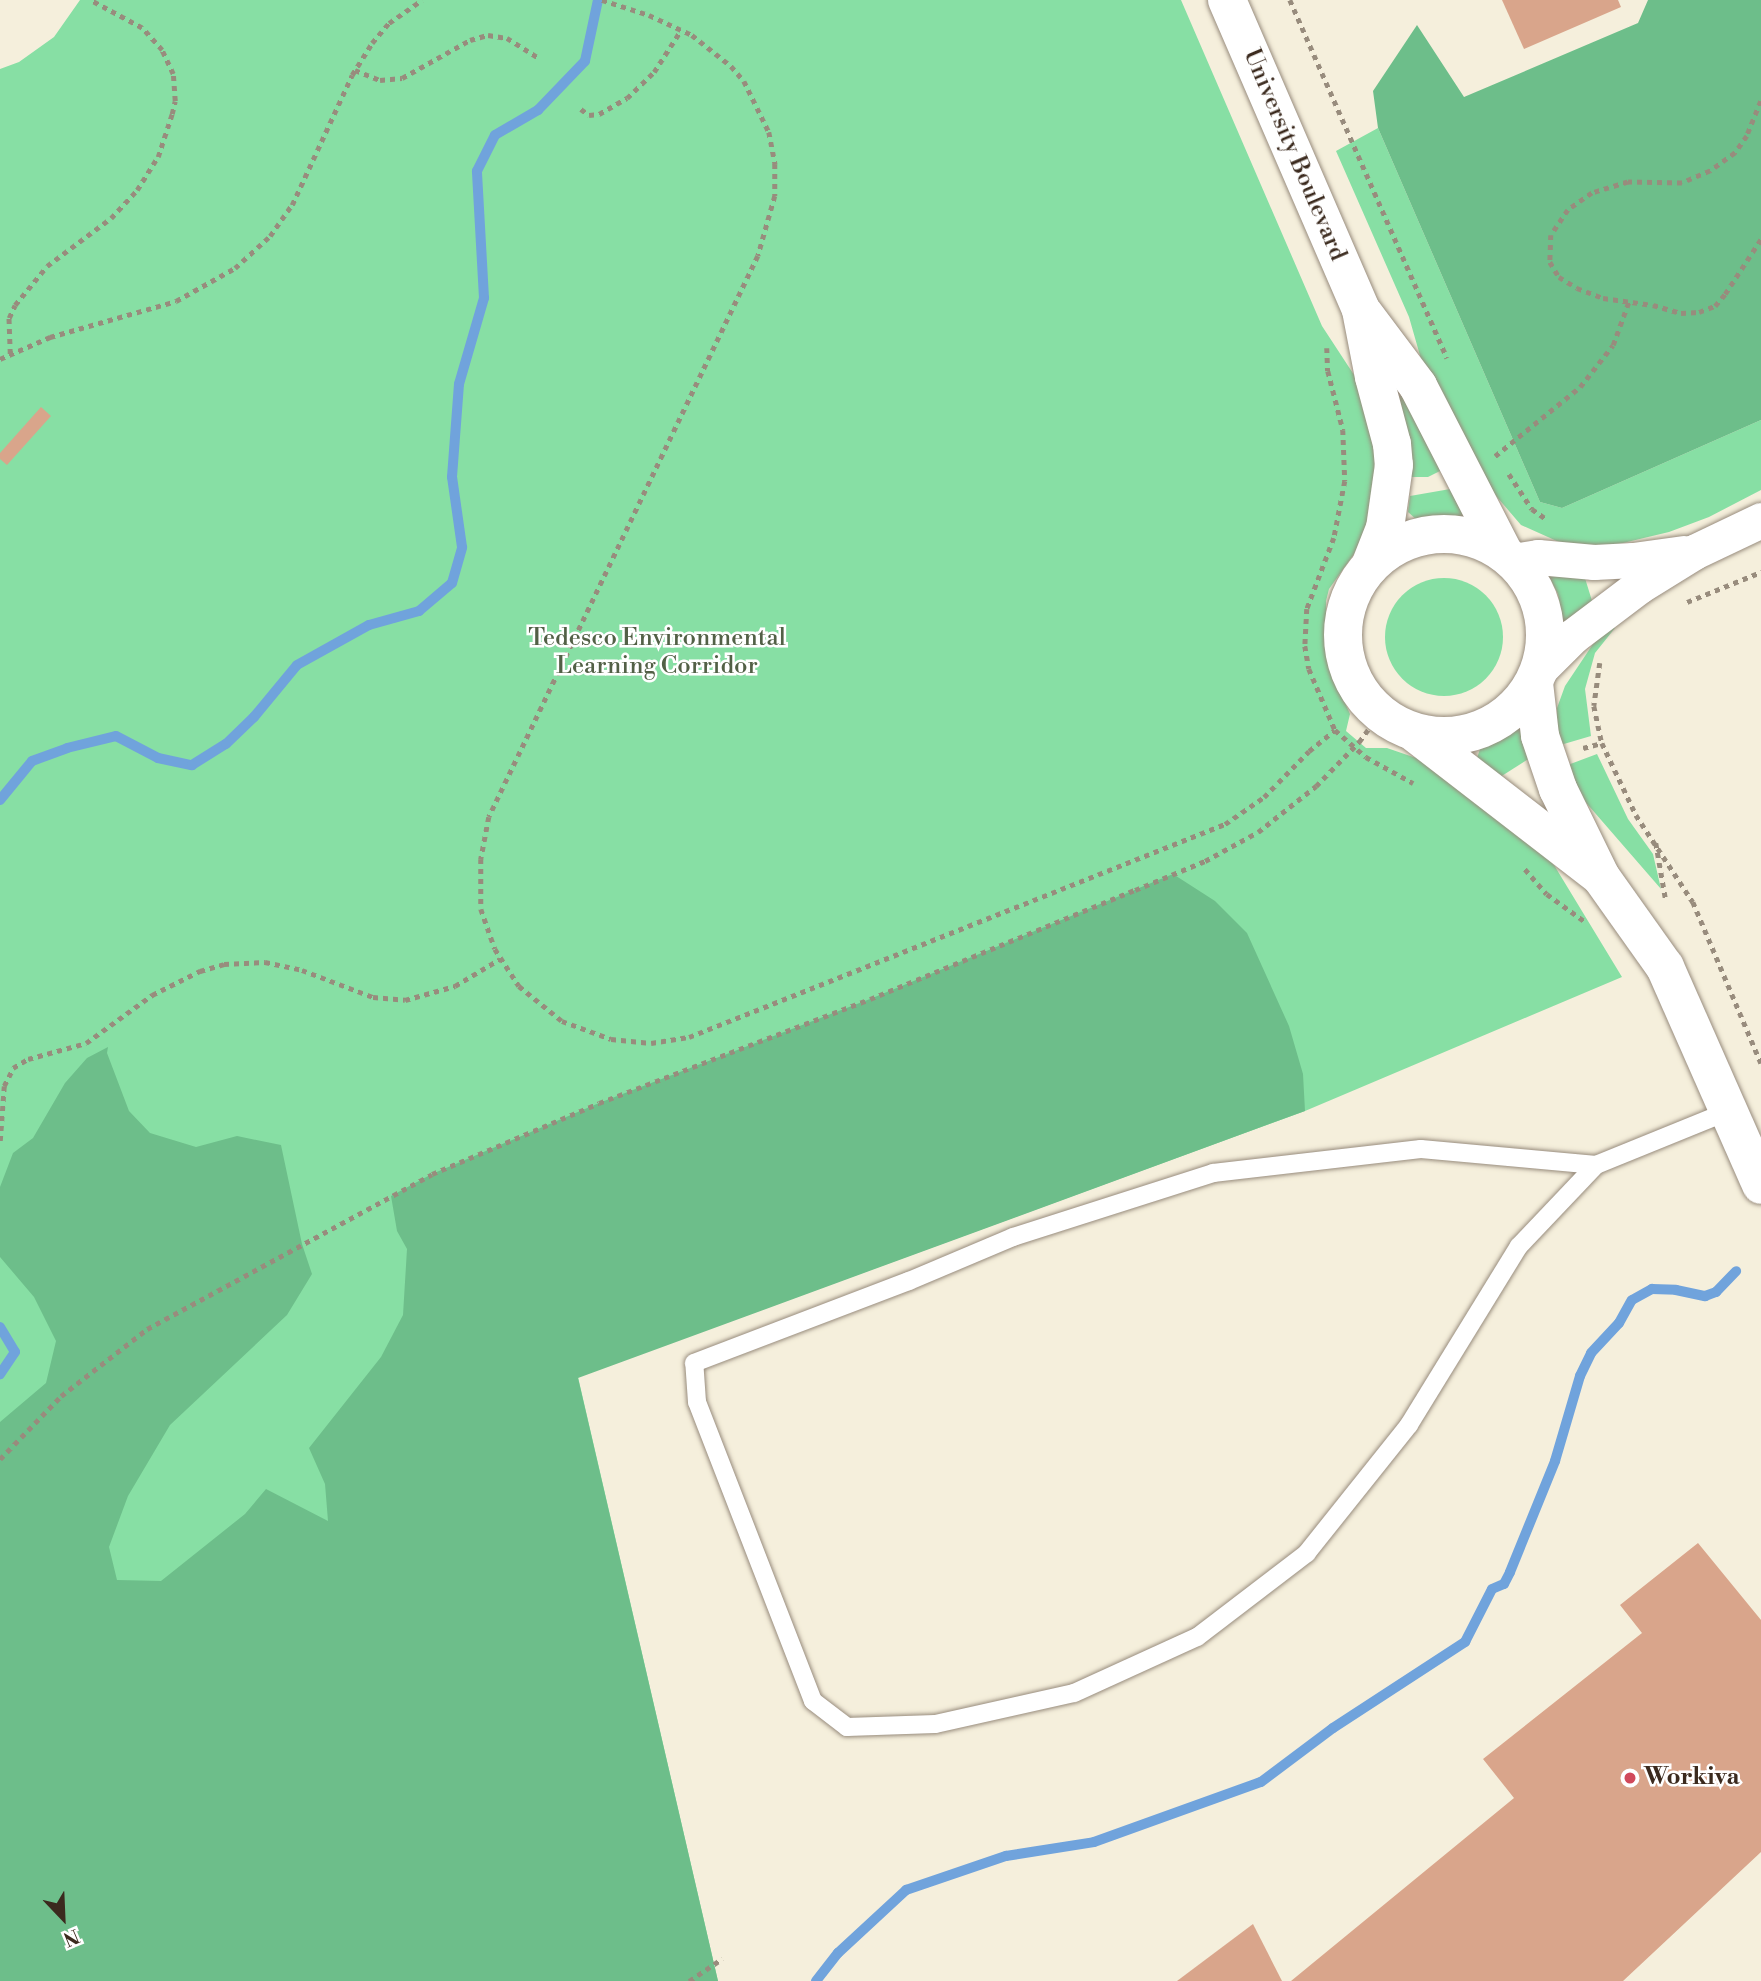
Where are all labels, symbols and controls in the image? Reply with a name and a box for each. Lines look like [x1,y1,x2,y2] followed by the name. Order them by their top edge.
[1236,45,1352,265] street label: University Boulevard
[528,625,786,681] park label: Tedesco Environmental Learning Corridor
[1644,1764,1740,1792] place label: Workiva
[1622,1770,1638,1786] marker: Workiva
[28,1883,98,1953] north arrow
[60,1923,83,1951] text: N

